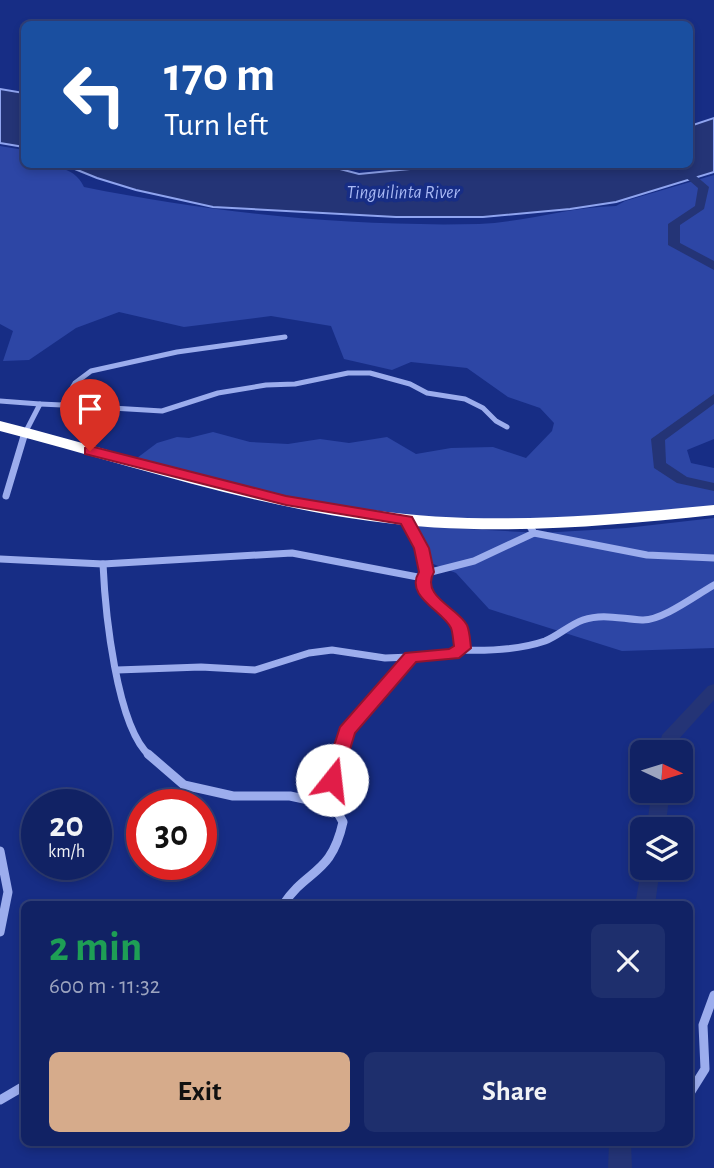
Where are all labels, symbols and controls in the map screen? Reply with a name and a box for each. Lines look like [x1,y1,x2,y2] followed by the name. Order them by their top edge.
[49,49,140,140] icon: left
[164,51,275,100] text: 170 m
[164,109,268,141] text: Turn left
[346,183,460,202] water label: Tinguilinta River
[60,379,120,451] pin
[71,390,109,428] icon: arrive
[630,740,693,803] north arrow
[630,740,693,880] map controls
[295,743,369,817] position arrow
[126,789,217,880] speed limit sign: 30
[49,808,84,843] text: 20
[630,817,693,880] button: layers
[48,843,85,861] text: km/h
[591,924,665,998] button: close
[49,926,142,968] text: 2 min
[49,975,160,998] text: 600 m · 11:32
[49,1052,350,1132] button: Exit
[364,1052,665,1132] button: Share

